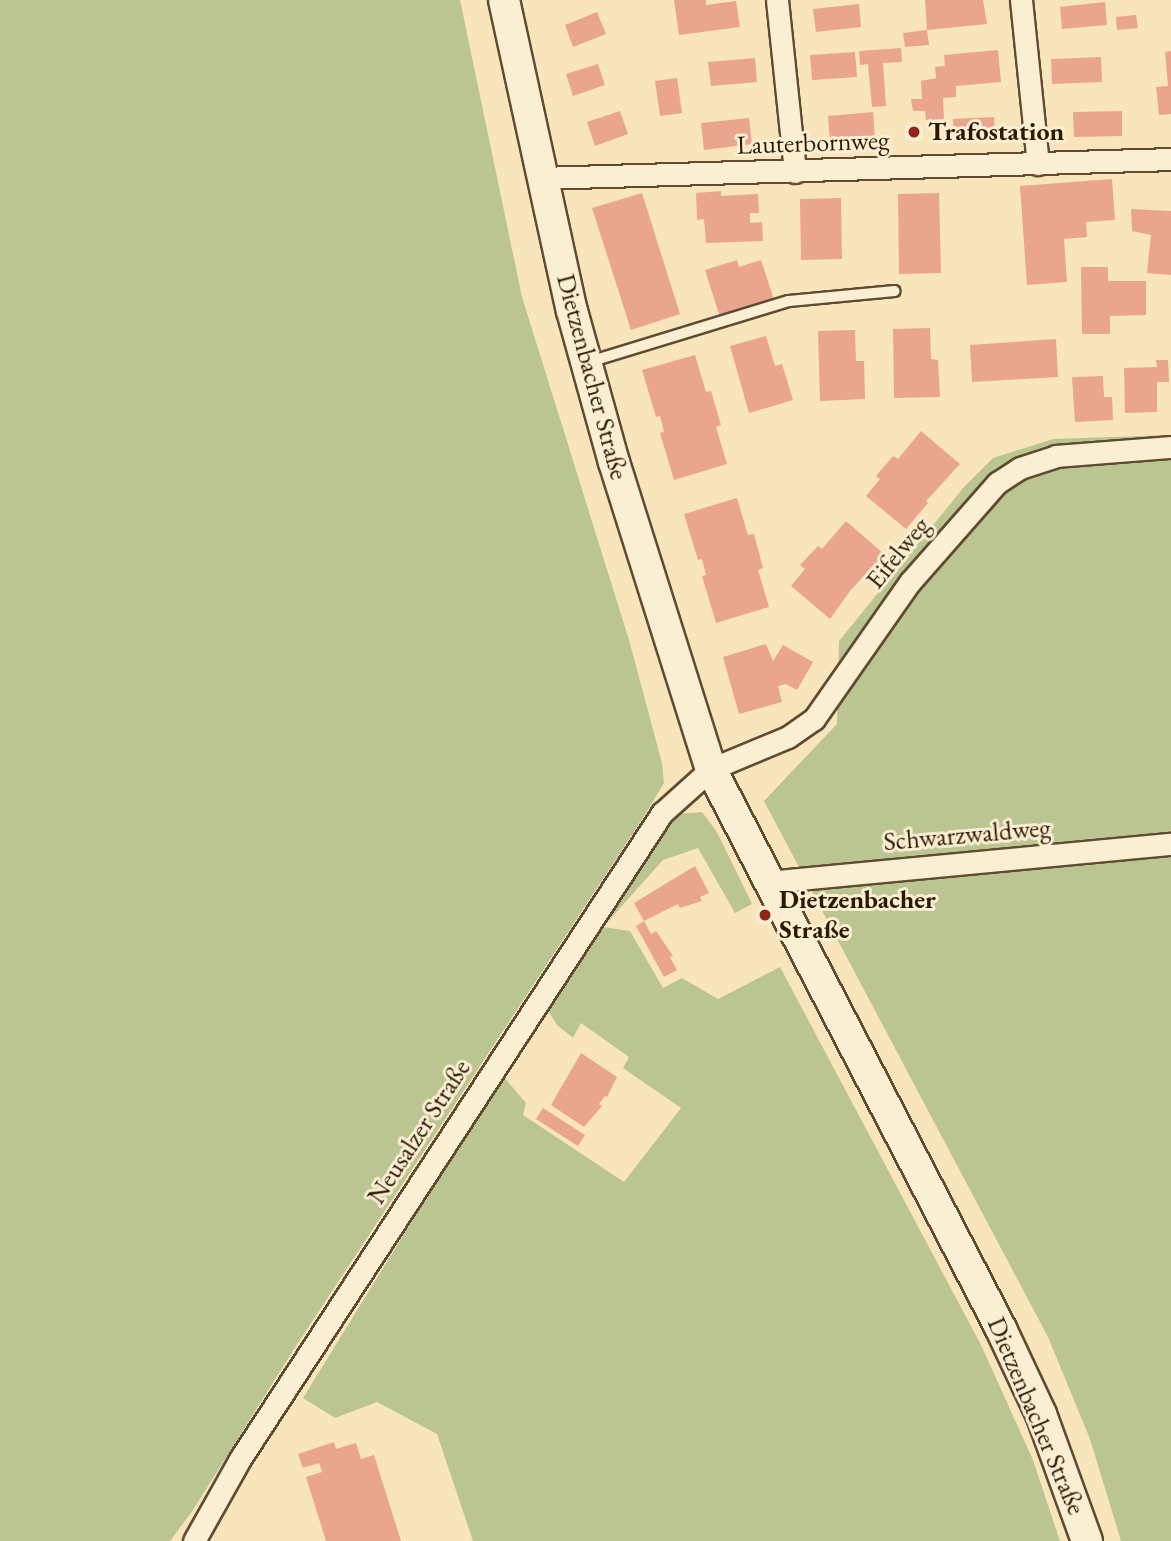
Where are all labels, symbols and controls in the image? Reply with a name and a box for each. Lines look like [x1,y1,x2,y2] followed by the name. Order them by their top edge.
[928,116,1064,148] place label: Trafostation
[906,124,922,140] marker: Trafostation
[736,125,890,161] street label: Lauterbornweg
[550,271,634,483] street label: Dietzenbacher Straße
[860,511,936,595] street label: Eifelweg
[882,812,1052,858] street label: Schwarzwaldweg
[779,884,936,946] place label: Dietzenbacher Straße
[757,907,773,923] marker: Dietzenbacher Straße
[361,1054,477,1210] street label: Neusalzer Straße
[980,1312,1092,1520] street label: Dietzenbacher Straße

